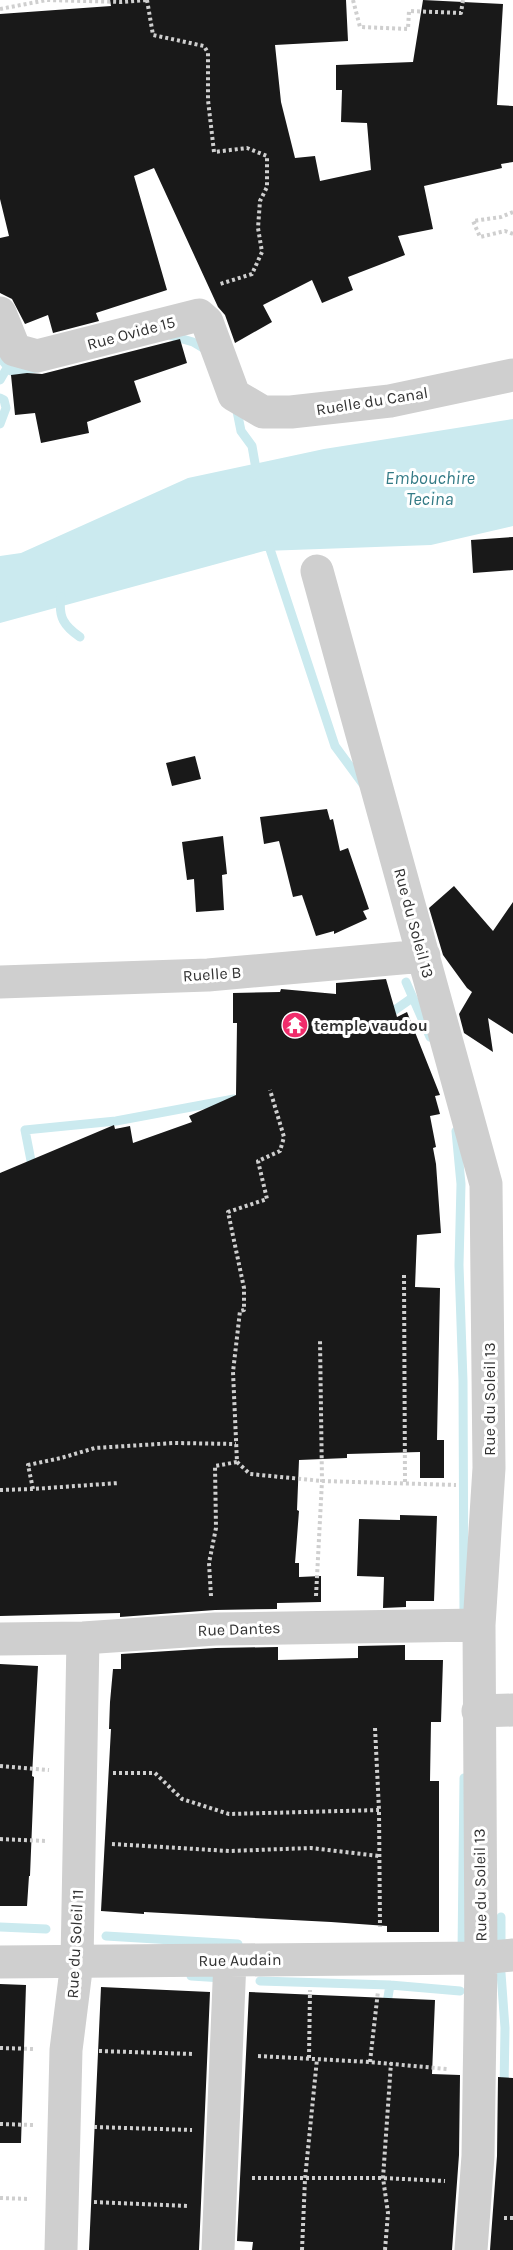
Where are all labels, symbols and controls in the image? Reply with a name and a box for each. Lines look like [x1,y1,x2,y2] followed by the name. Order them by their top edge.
[85,312,177,354] street label: Rue Ovide 15
[315,383,429,419] street label: Ruelle du Canal
[385,467,475,510] water label: Embouchire Tecina
[390,866,438,980] street label: Rue du Soleil 13
[182,962,242,986] street label: Ruelle B
[280,1010,310,1040] temple icon: temple vaudou
[314,1016,428,1035] place label: temple vaudou
[480,1342,499,1456] street label: Rue du Soleil 13
[197,1618,281,1640] street label: Rue Dantes
[470,1828,490,1942] street label: Rue du Soleil 13
[63,1889,87,1999] street label: Rue du Soleil 11
[198,1950,282,1970] street label: Rue Audain

